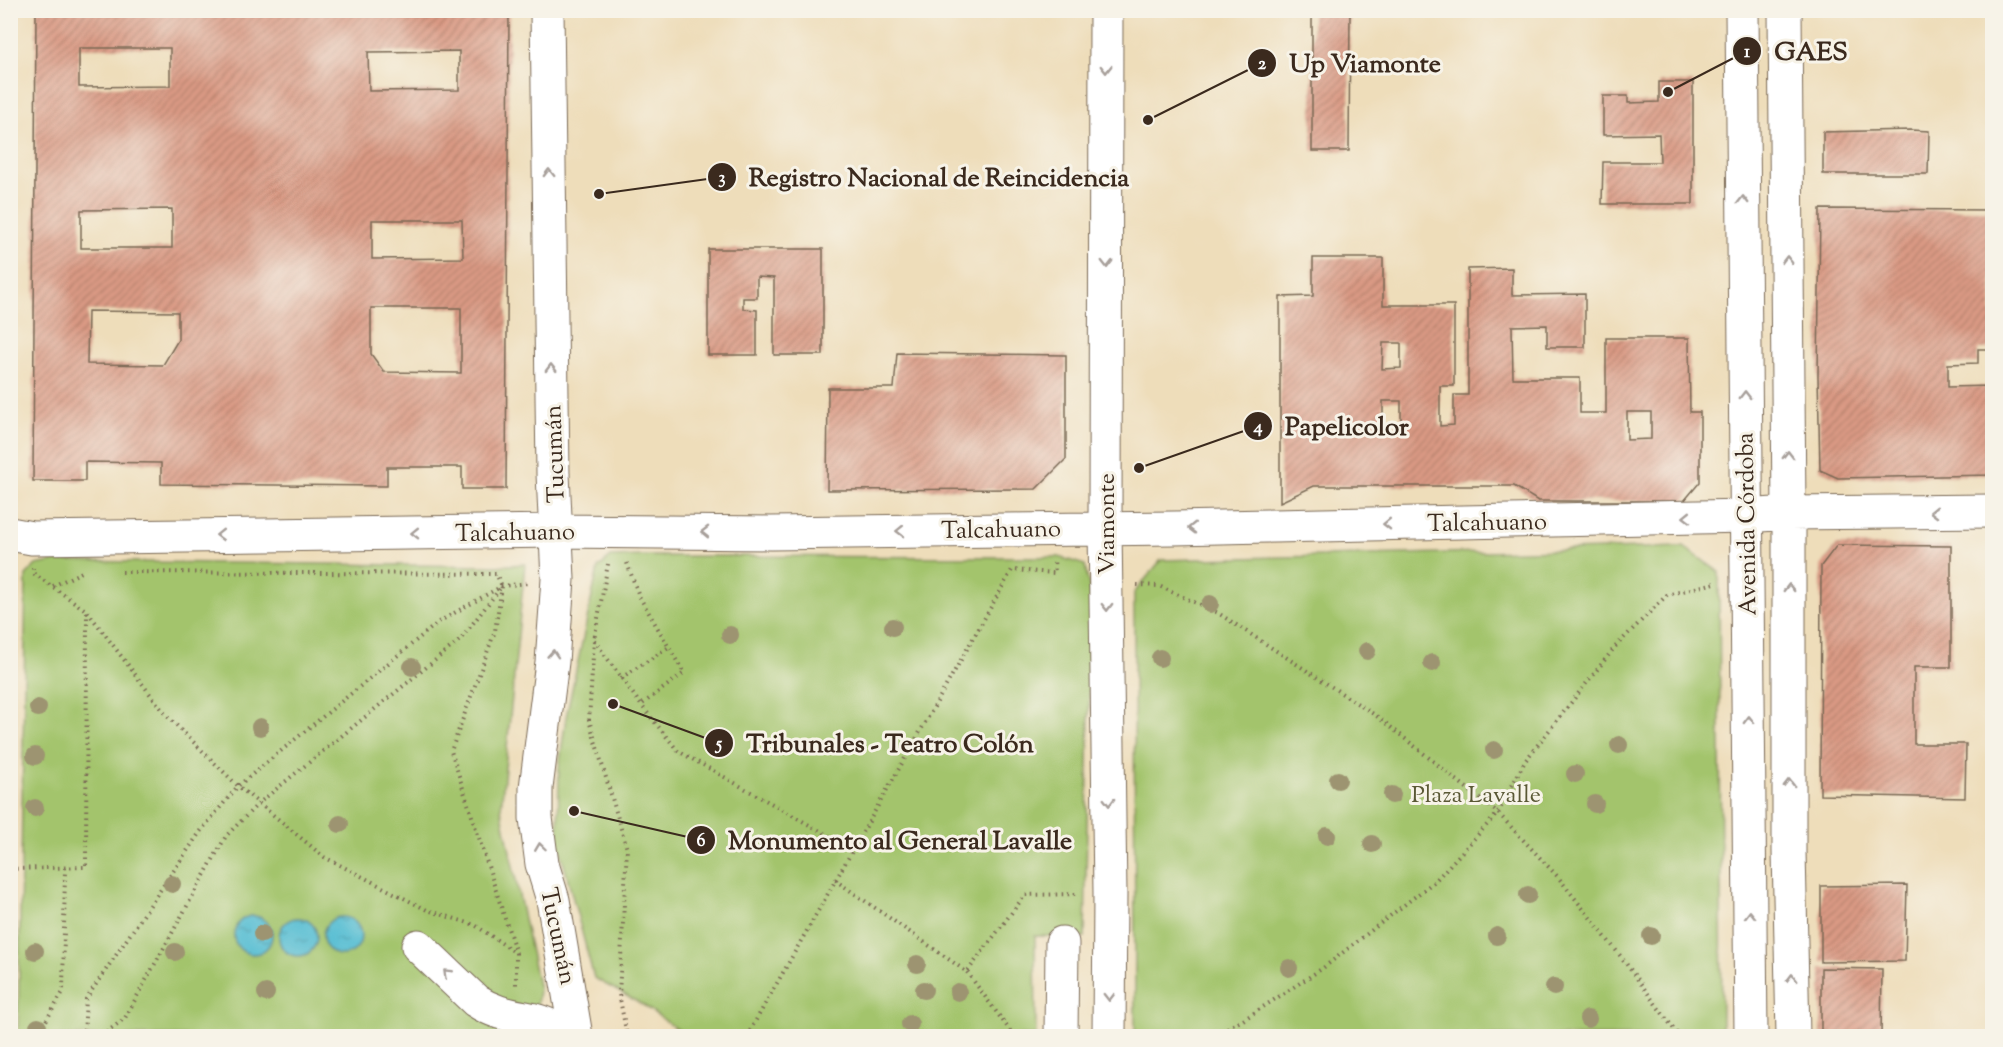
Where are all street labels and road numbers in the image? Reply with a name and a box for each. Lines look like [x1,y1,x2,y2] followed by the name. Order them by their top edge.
[537,404,575,504] street label: Tucumán
[1729,432,1767,616] street label: Avenida Córdoba
[1091,473,1125,575] street label: Viamonte
[1427,506,1547,542] street label: Talcahuano
[941,513,1061,549] street label: Talcahuano
[455,516,575,552] street label: Talcahuano
[530,885,584,988] street label: Tucumán

